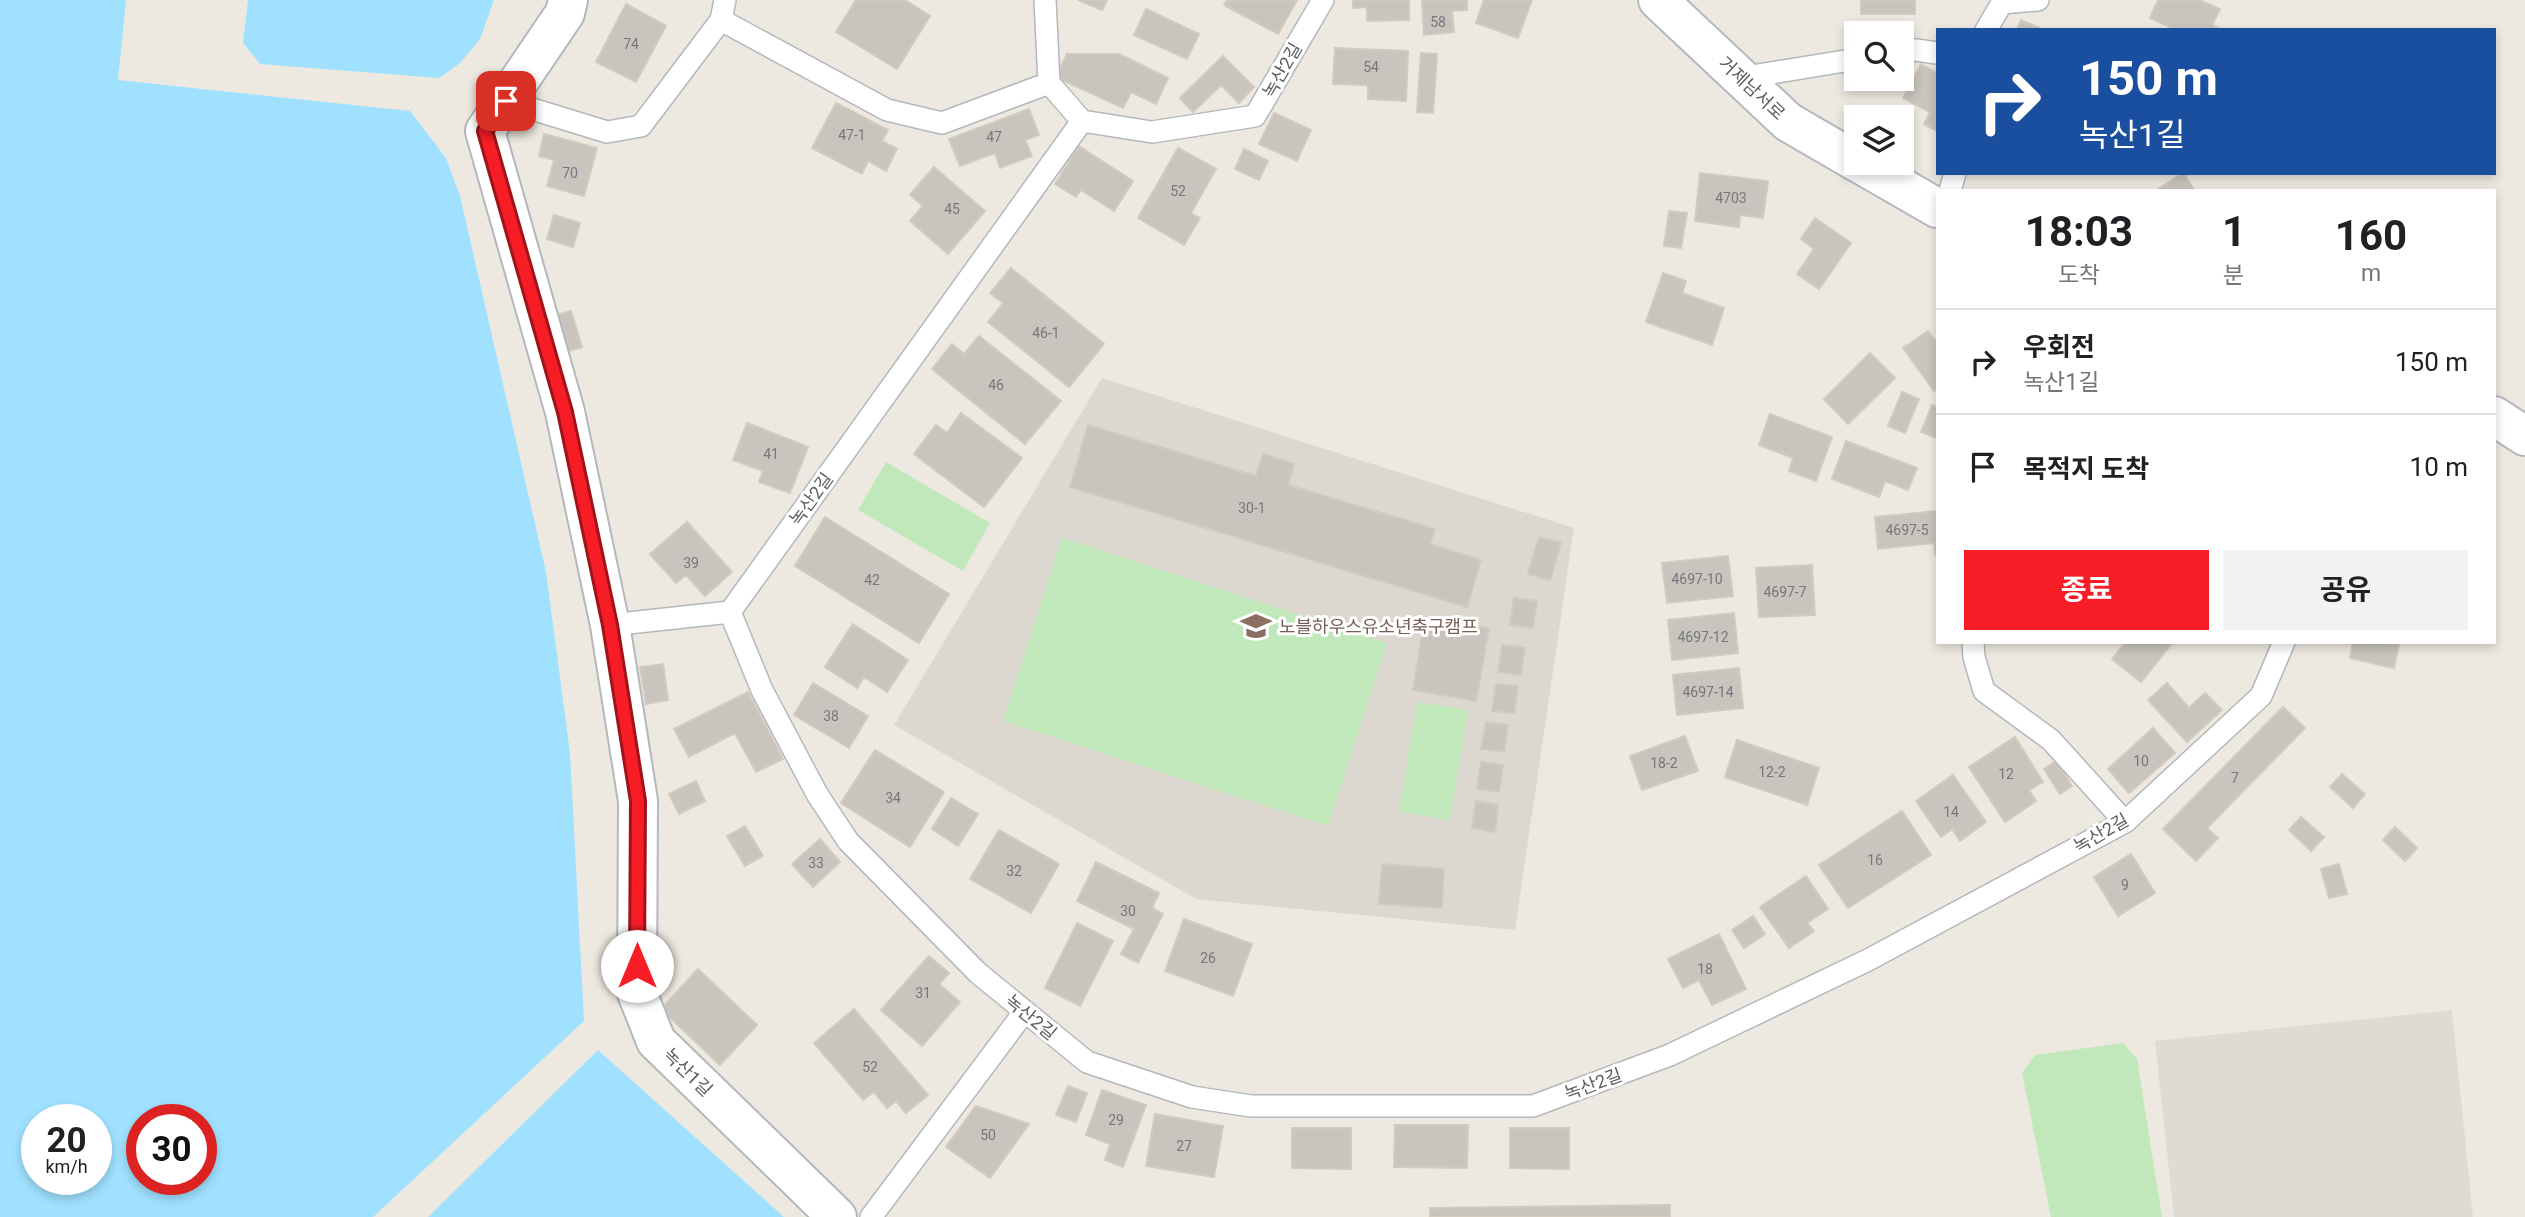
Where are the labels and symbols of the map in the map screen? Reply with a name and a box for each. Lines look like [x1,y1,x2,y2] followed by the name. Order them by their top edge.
[1430,14,1446,30] house number: 58
[623,36,639,52] house number: 74
[1258,39,1306,101] street label: 녹산2길
[1715,52,1789,124] street label: 거제남서로
[1363,59,1379,75] house number: 54
[476,71,536,131] pin
[838,127,866,143] house number: 47-1
[986,129,1002,145] house number: 47
[562,165,578,181] house number: 70
[1170,183,1186,199] house number: 52
[1715,190,1747,206] house number: 4703
[944,201,960,217] house number: 45
[1032,325,1060,341] house number: 46-1
[988,377,1004,393] house number: 46
[763,446,779,462] house number: 41
[785,469,837,529] street label: 녹산2길
[1238,500,1266,516] house number: 30-1
[1885,522,1929,538] house number: 4697-5
[683,555,699,571] house number: 39
[1671,571,1723,587] house number: 4697-10
[864,572,880,588] house number: 42
[1763,584,1807,600] house number: 4697-7
[1239,609,1273,643] school or university icon: 노블하우스유소년축구캠프
[1279,616,1478,637] place label: 노블하우스유소년축구캠프
[1677,629,1729,645] house number: 4697-12
[1682,684,1734,700] house number: 4697-14
[823,708,839,724] house number: 38
[2133,753,2149,769] house number: 10
[1650,755,1678,771] house number: 18-2
[1758,764,1786,780] house number: 12-2
[1998,766,2014,782] house number: 12
[2231,770,2239,786] house number: 7
[885,790,901,806] house number: 34
[1943,804,1959,820] house number: 14
[2070,809,2132,857] street label: 녹산2길
[1867,852,1883,868] house number: 16
[808,855,824,871] house number: 33
[1006,863,1022,879] house number: 32
[2121,877,2129,893] house number: 9
[1120,903,1136,919] house number: 30
[600,929,674,1003] position arrow
[1200,950,1216,966] house number: 26
[1697,961,1713,977] house number: 18
[915,985,931,1001] house number: 31
[1001,990,1061,1044] street label: 녹산2길
[659,1044,717,1100] street label: 녹산1길
[862,1059,878,1075] house number: 52
[1561,1064,1625,1104] street label: 녹산2길
[126,1104,217,1195] speed limit sign: 30
[1108,1112,1124,1128] house number: 29
[980,1127,996,1143] house number: 50
[1176,1138,1192,1154] house number: 27

